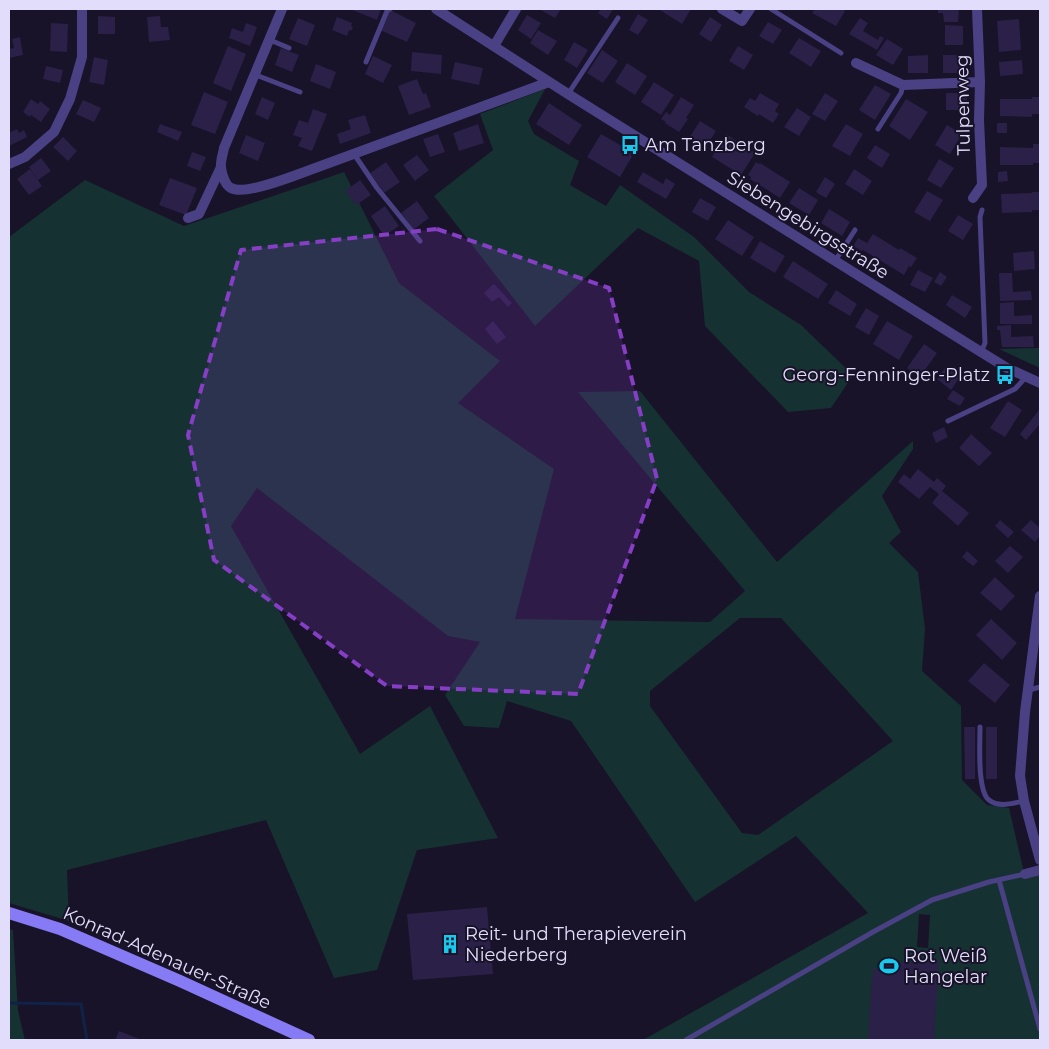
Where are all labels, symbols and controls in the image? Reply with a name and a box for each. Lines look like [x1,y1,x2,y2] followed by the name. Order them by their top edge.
[951,54,975,156] street label: Tulpenweg
[619,134,641,156] bus stop icon: Am Tanzberg
[645,134,766,156] place label: Am Tanzberg
[723,166,893,284] street label: Siebengebirgsstraße
[782,364,990,386] place label: Georg-Fenninger-Platz
[994,364,1016,386] bus stop icon: Georg-Fenninger-Platz
[60,902,275,1014] street label: Konrad-Adenauer-Straße
[465,923,687,966] place label: Reit- und Therapieverein Niederberg
[439,933,461,955] building icon: Reit- und Therapieverein Niederberg
[904,945,987,988] place label: Rot Weiß Hangelar
[878,955,900,977] sports icon: Rot Weiß Hangelar

